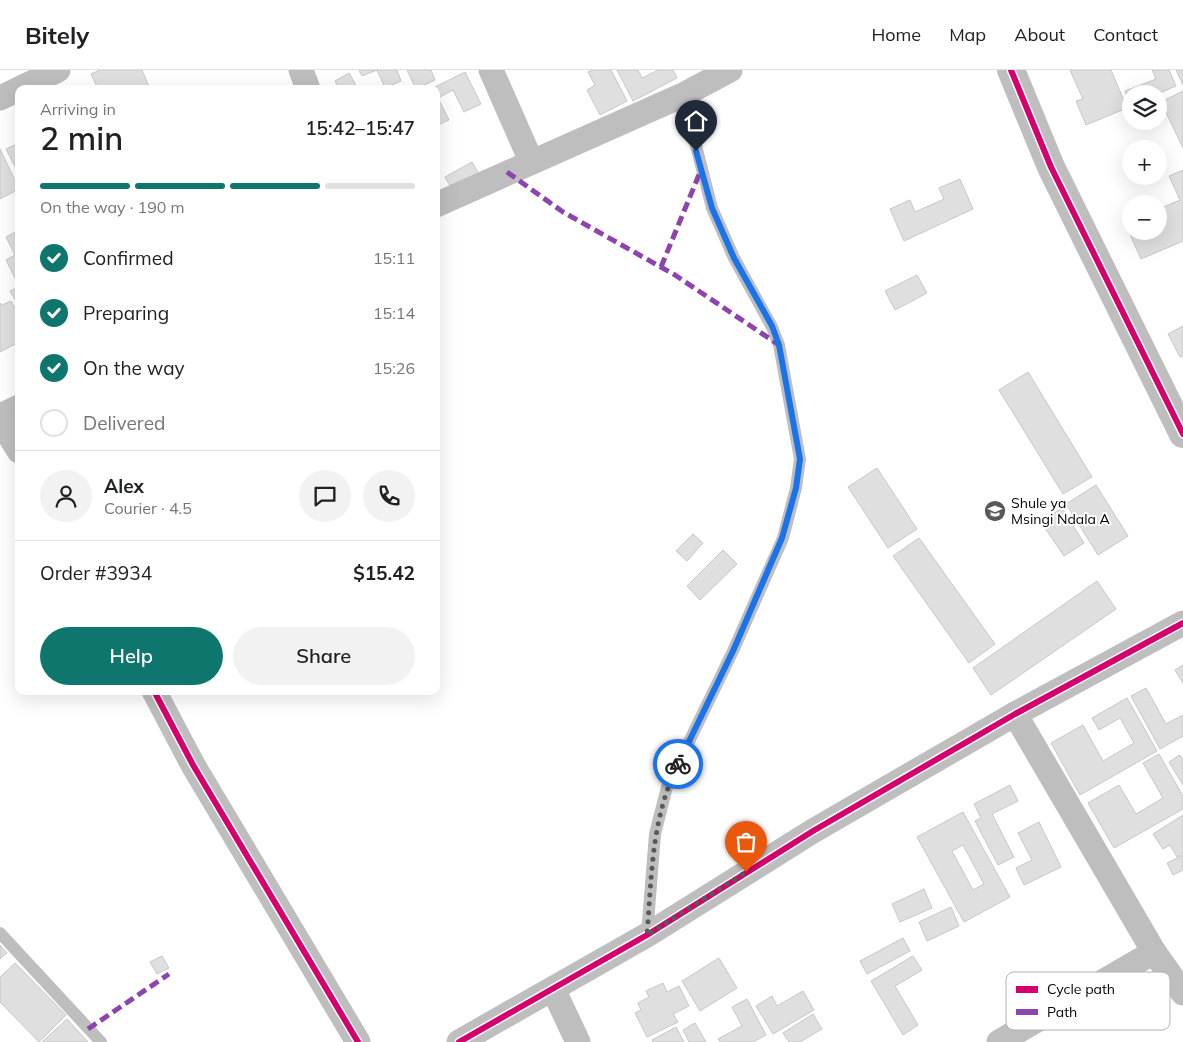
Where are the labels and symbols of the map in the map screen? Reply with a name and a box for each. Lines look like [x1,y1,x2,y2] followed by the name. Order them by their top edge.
[675,100,717,151] pin
[1011,494,1111,528] place label: Shule ya Msingi Ndala A
[983,499,1007,523] school or university icon: Shule ya Msingi Ndala A
[653,739,703,789] courier
[725,821,767,872] pin
[1006,972,1170,1030] legend
[1047,980,1115,998] text: Cycle path
[1047,1003,1077,1021] text: Path

